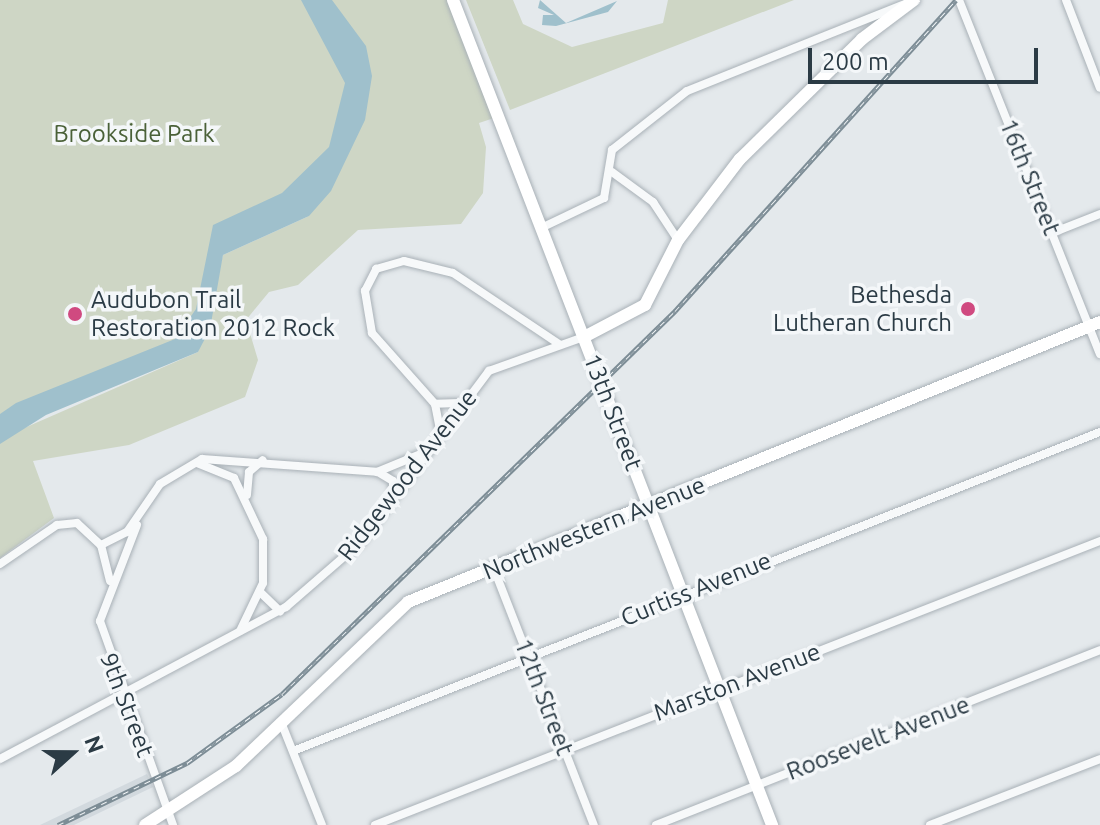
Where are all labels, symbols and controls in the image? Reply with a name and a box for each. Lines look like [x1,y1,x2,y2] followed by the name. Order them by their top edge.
[812,32,1042,82] scale bar
[822,48,889,75] text: 200 m
[994,115,1066,239] street label: 16th Street
[53,120,215,148] park label: Brookside Park
[773,281,952,337] place label: Bethesda Lutheran Church
[91,286,335,342] place label: Audubon Trail Restoration 2012 Rock
[959,300,977,318] marker: Bethesda Lutheran Church
[66,305,84,323] marker: Audubon Trail Restoration 2012 Rock
[578,350,648,474] street label: 13th Street
[331,384,483,566] street label: Ridgewood Avenue
[479,470,709,586] street label: Northwestern Avenue
[617,546,775,632] street label: Curtiss Avenue
[509,635,579,759] street label: 12th Street
[650,637,824,727] street label: Marston Avenue
[94,649,160,761] street label: 9th Street
[782,690,974,786] street label: Roosevelt Avenue
[32,713,112,793] north arrow
[80,732,109,756] text: N

